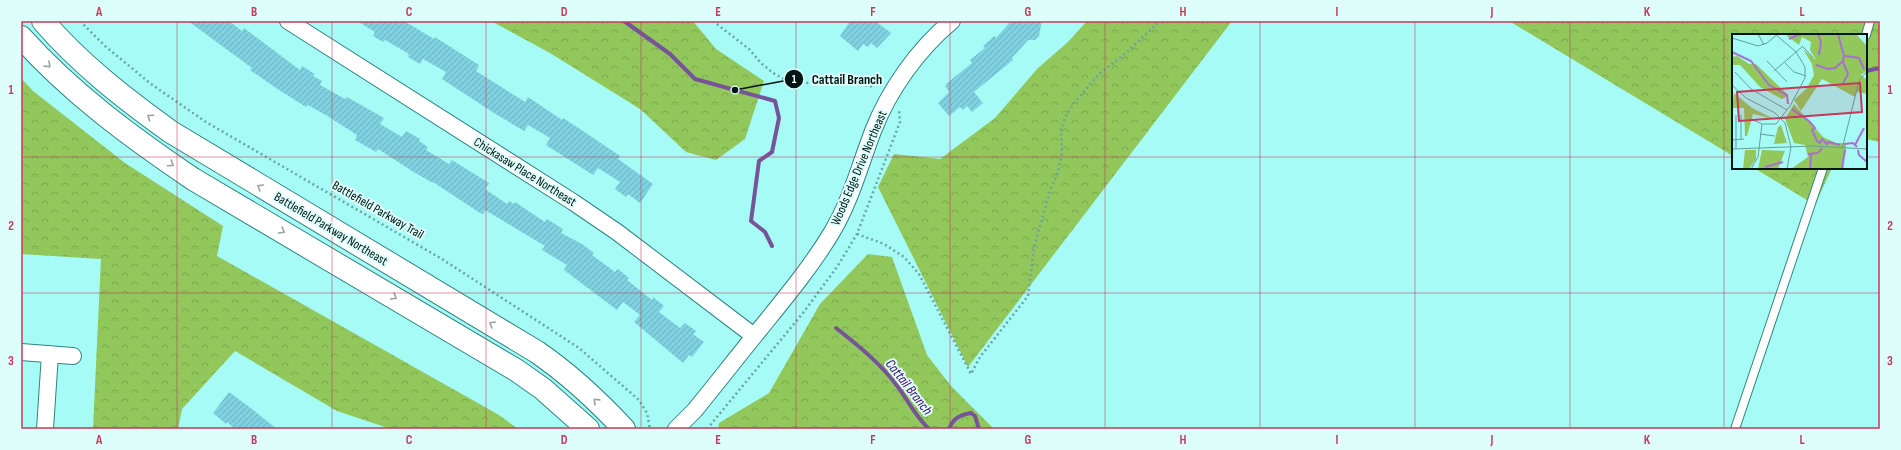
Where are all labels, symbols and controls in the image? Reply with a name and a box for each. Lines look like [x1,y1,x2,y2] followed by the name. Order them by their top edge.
[95,4,103,20] text: A
[251,4,257,20] text: B
[406,4,413,20] text: C
[561,4,568,20] text: D
[715,4,721,20] text: E
[870,4,876,20] text: F
[1025,4,1032,20] text: G
[1180,4,1187,20] text: H
[1336,4,1339,20] text: I
[1490,4,1494,20] text: J
[1644,4,1651,20] text: K
[1799,4,1805,20] text: L
[1732,34,1867,169] inset map
[43,60,51,68] one-way arrow
[784,66,891,92] callout: Cattail Branch
[812,71,882,88] text: Cattail Branch
[792,72,797,87] text: 1
[8,82,14,98] text: 1
[1887,82,1893,98] text: 1
[828,108,890,228] street label: Woods Edge Drive Northeast
[147,114,154,122] one-way arrow
[471,134,579,210] street label: Chickasaw Place Northeast
[167,159,174,167] one-way arrow
[329,177,427,243] street label: Battlefield Parkway Trail
[257,184,264,191] one-way arrow
[271,189,391,269] street label: Battlefield Parkway Northeast
[8,218,14,234] text: 2
[1887,218,1893,234] text: 2
[278,226,285,234] one-way arrow
[390,293,397,300] one-way arrow
[489,322,496,329] one-way arrow
[8,353,14,369] text: 3
[1887,353,1893,369] text: 3
[882,356,936,418] water label: Cattail Branch
[593,398,601,406] one-way arrow
[95,432,103,448] text: A
[251,432,257,448] text: B
[406,432,413,448] text: C
[561,432,568,448] text: D
[715,432,721,448] text: E
[870,432,876,448] text: F
[1025,432,1032,448] text: G
[1180,432,1187,448] text: H
[1336,432,1339,448] text: I
[1490,432,1494,448] text: J
[1644,432,1651,448] text: K
[1799,432,1805,448] text: L

